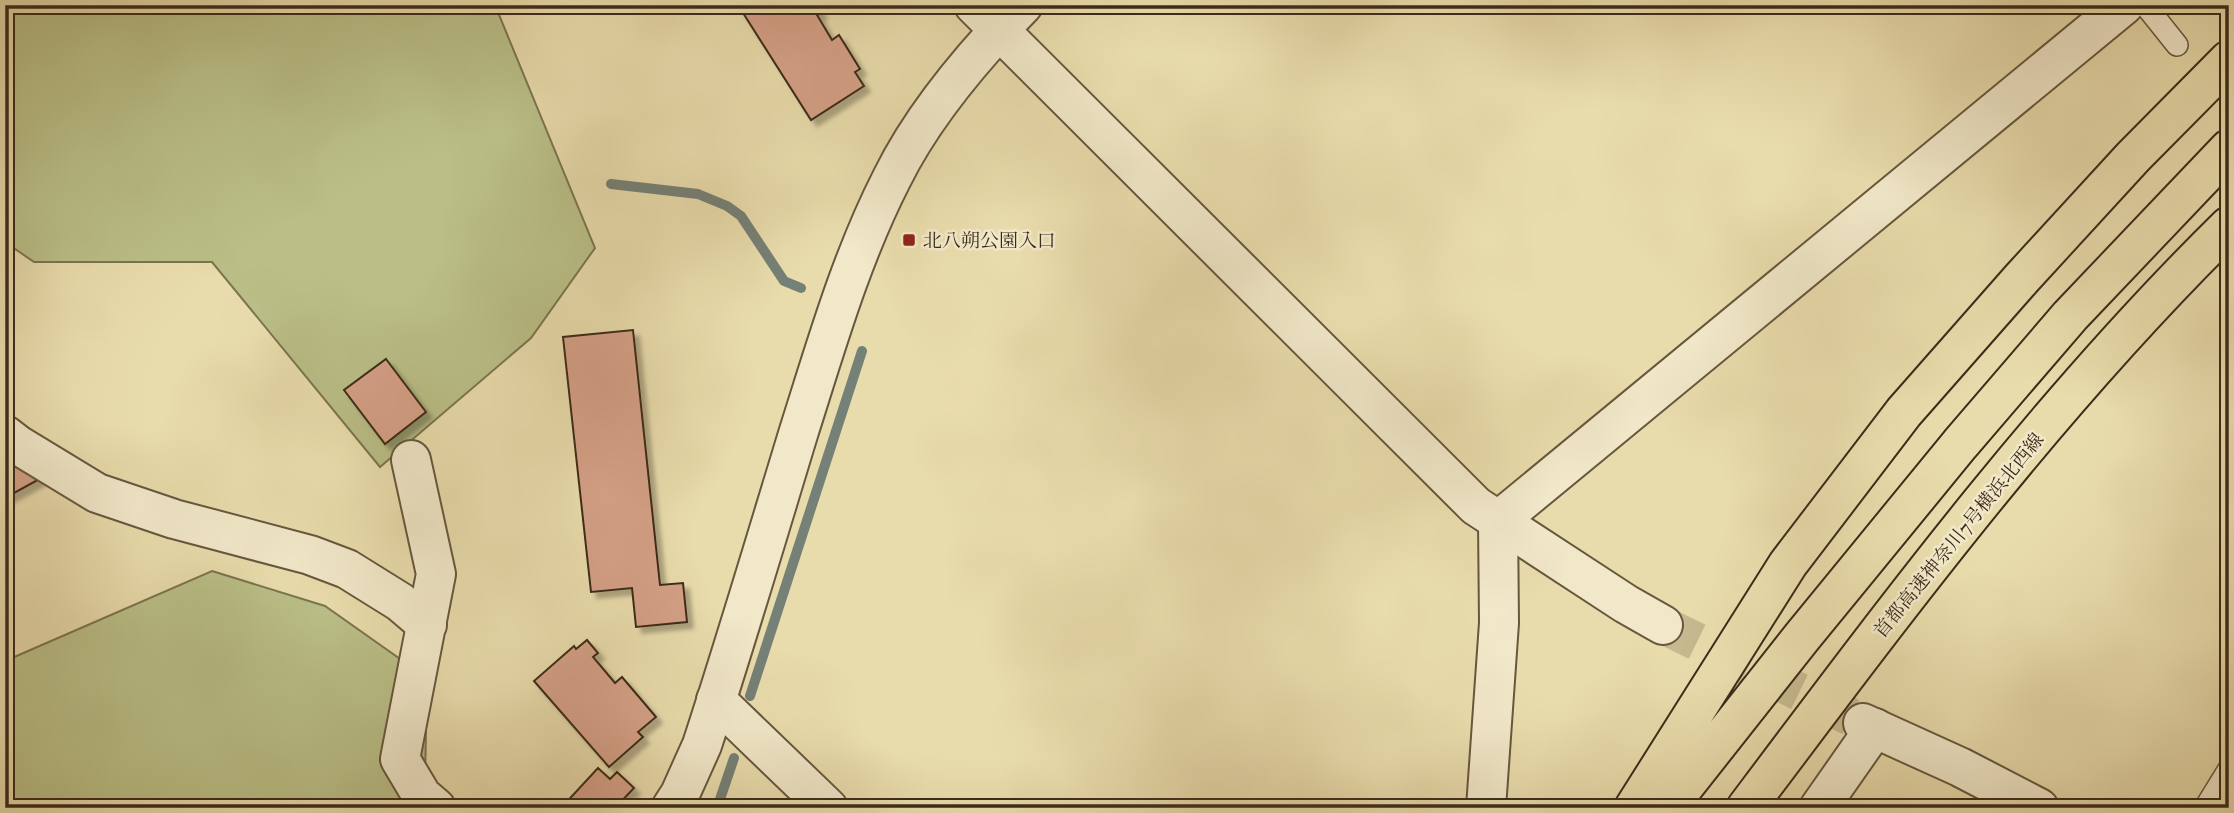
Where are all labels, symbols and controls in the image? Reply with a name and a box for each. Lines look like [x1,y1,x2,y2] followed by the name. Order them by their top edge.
[923,229,1056,252] place label: 北八朔公園入口
[901,232,917,248] marker: 北八朔公園入口
[1869,428,2048,642] street label: 首都高速神奈川7号横浜北西線

